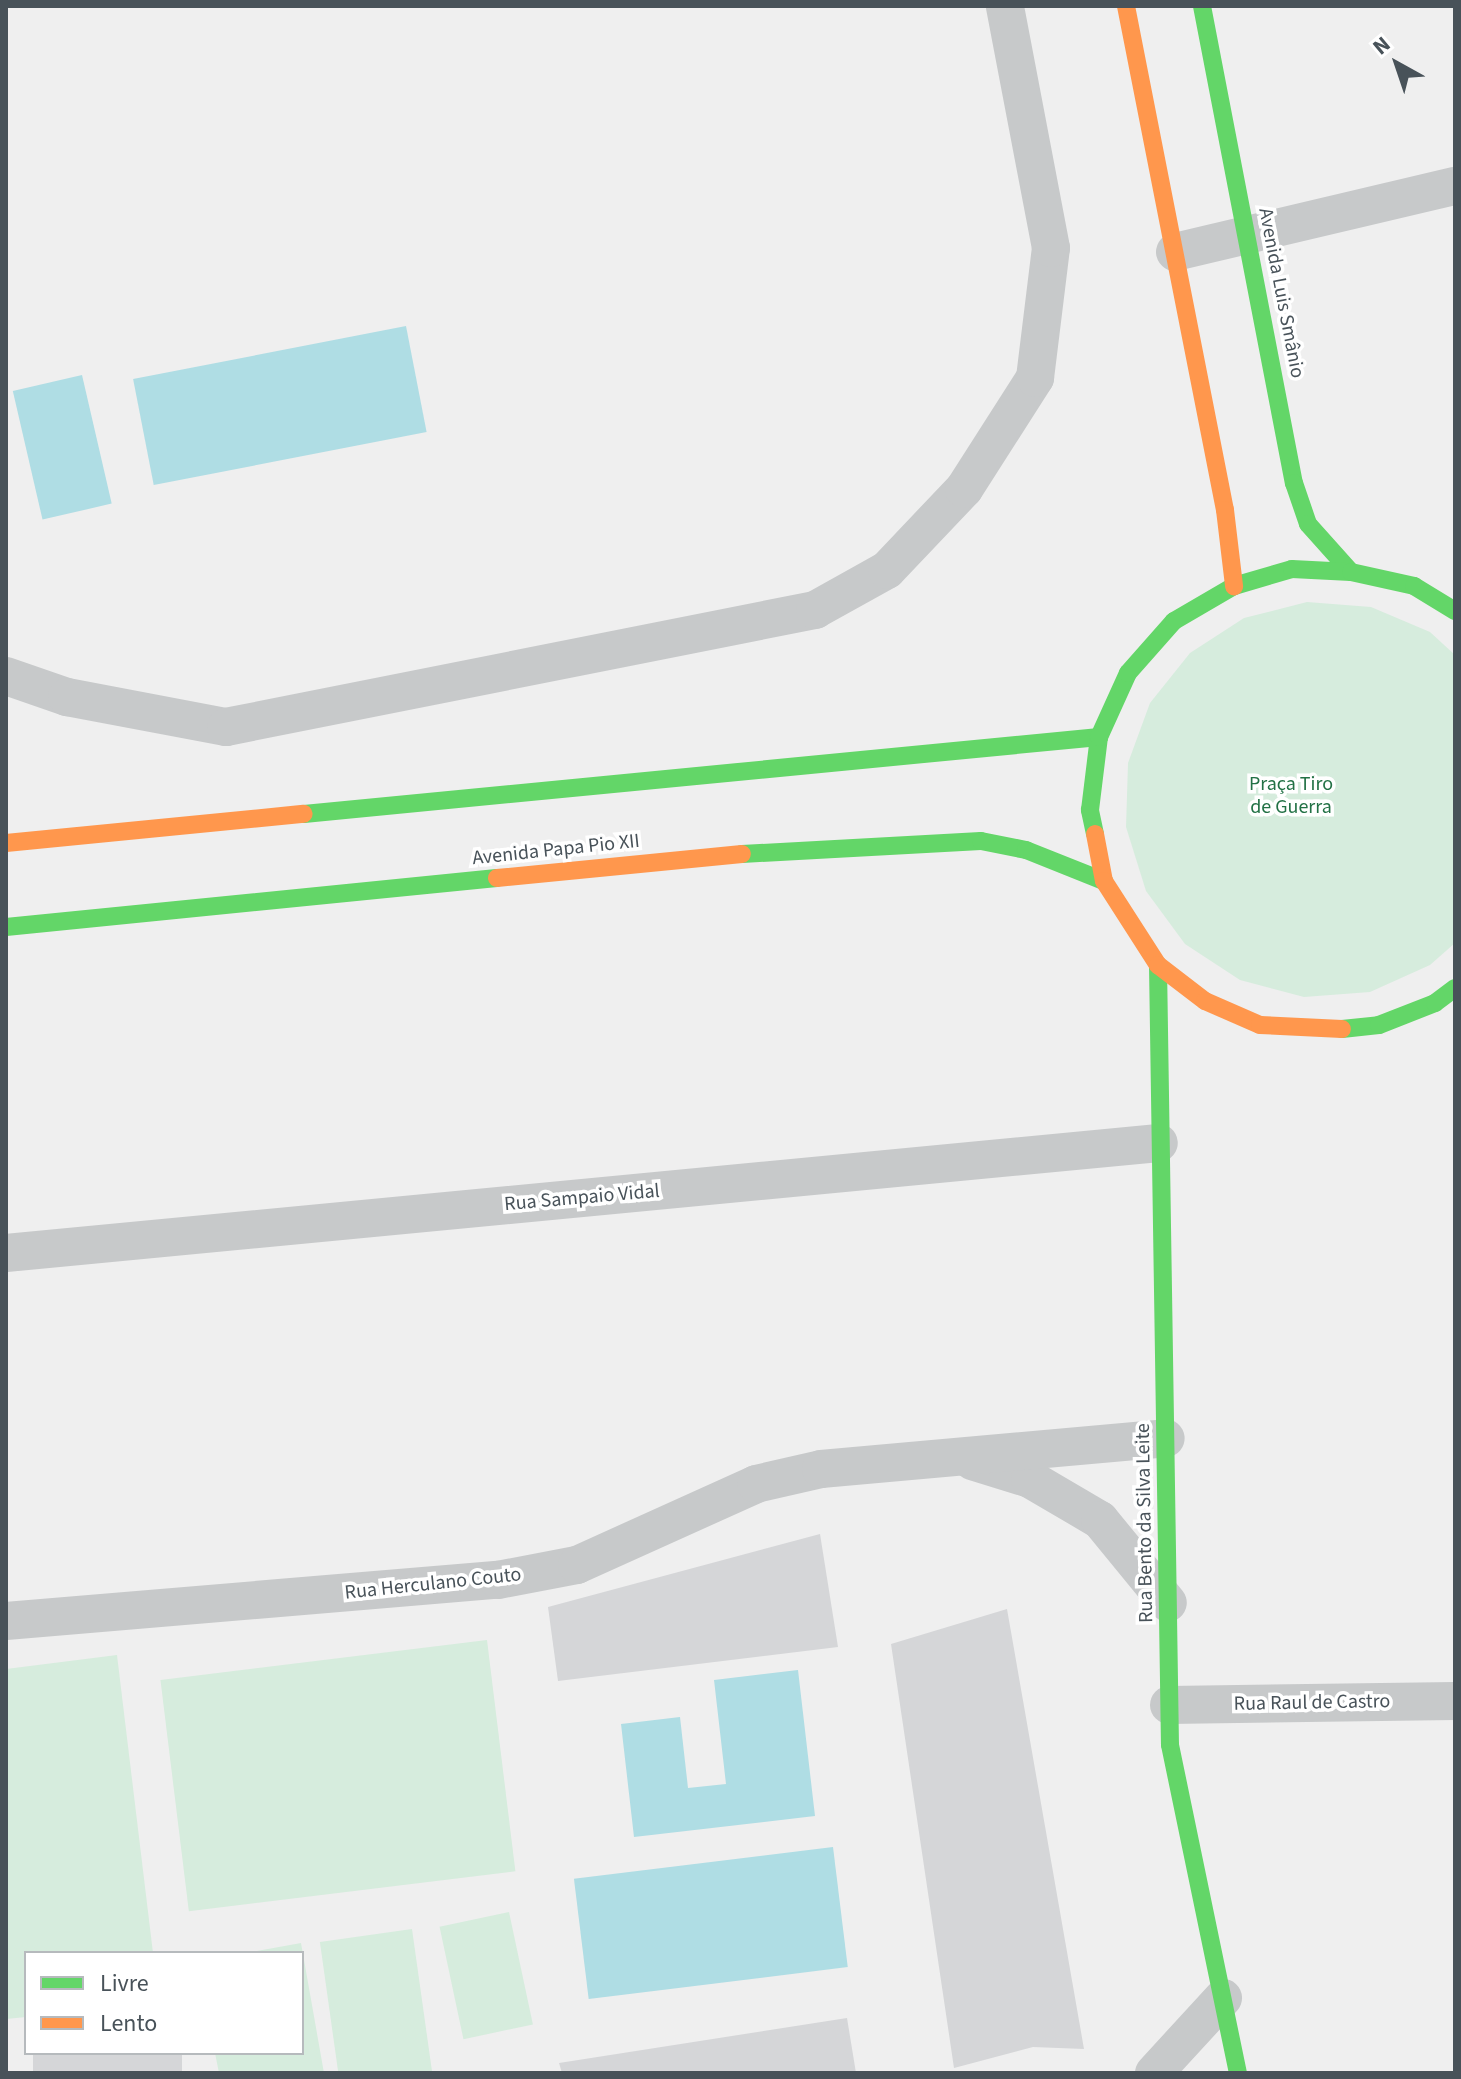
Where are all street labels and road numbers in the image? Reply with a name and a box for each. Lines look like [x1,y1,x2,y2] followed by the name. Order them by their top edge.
[1253,206,1309,380] street label: Avenida Luis Smânio
[471,829,641,871] street label: Avenida Papa Pio XII
[503,1179,661,1217] street label: Rua Sampaio Vidal
[1131,1423,1159,1623] street label: Rua Bento da Silva Leite
[343,1563,523,1605] street label: Rua Herculano Couto
[1234,1690,1390,1716] street label: Rua Raul de Castro

